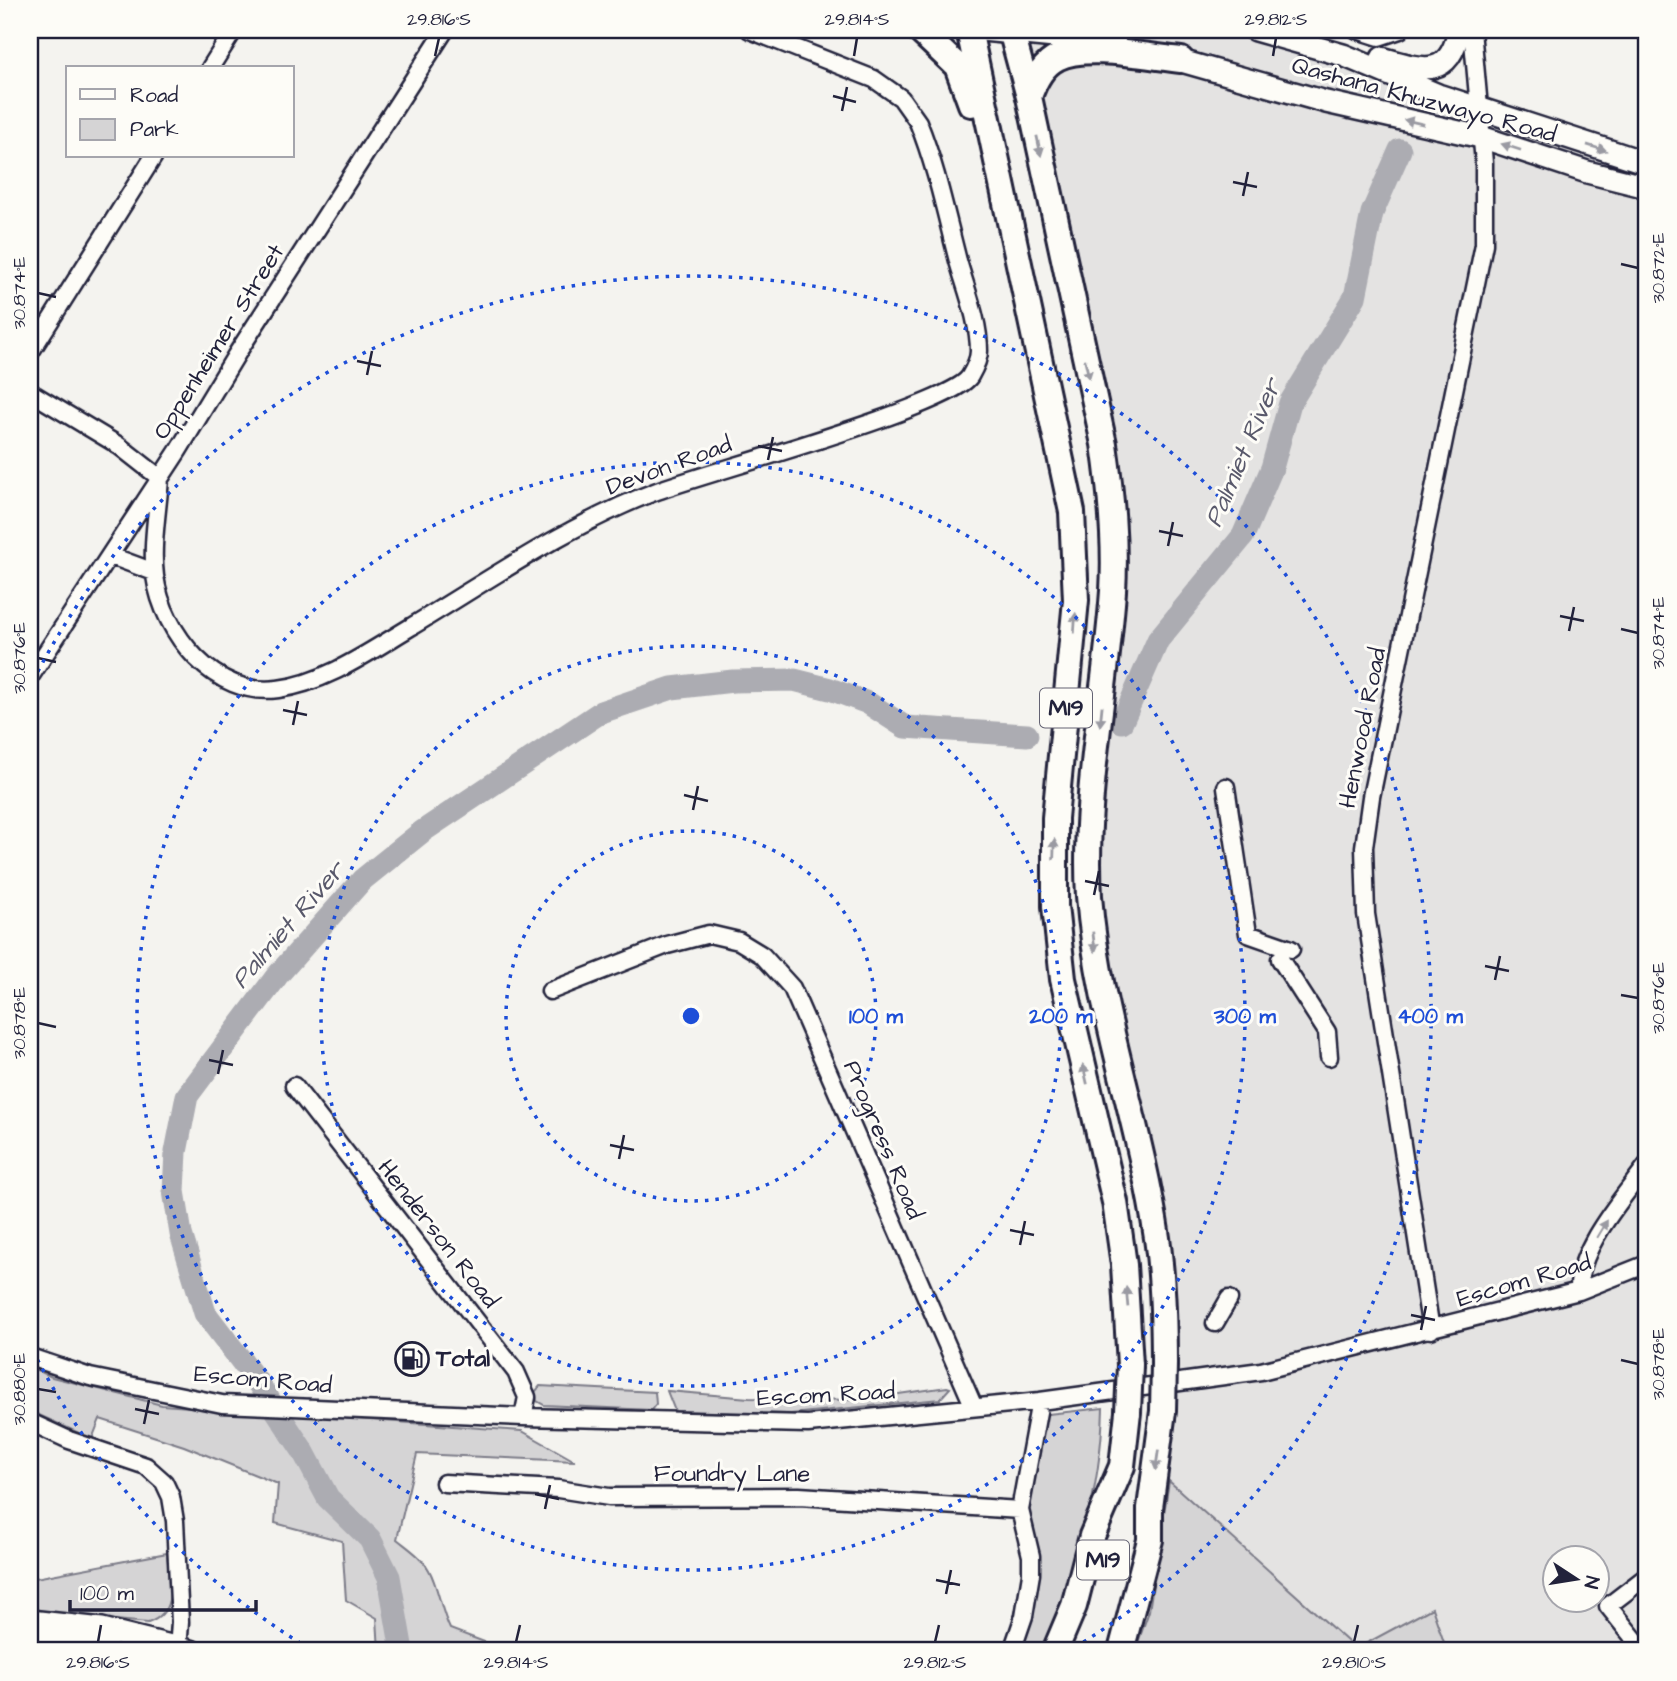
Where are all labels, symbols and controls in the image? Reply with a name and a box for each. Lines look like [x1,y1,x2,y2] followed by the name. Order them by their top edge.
[407,7,471,32] text: 29.816°S
[825,7,889,32] text: 29.814°S
[1245,7,1307,32] text: 29.812°S
[1288,48,1560,153] street label: Qashana Khuzwayo Road
[66,66,294,158] legend
[130,81,178,110] text: Road
[130,115,179,144] text: Park
[1403,117,1425,128] one-way arrow
[1033,135,1044,157] one-way arrow
[1501,141,1522,152] one-way arrow
[1587,143,1608,153] one-way arrow
[1646,232,1671,303] text: 30.872°E
[145,237,293,446] street label: Oppenheimer Street
[7,256,32,329] text: 30.874°E
[1082,358,1093,380] one-way arrow
[1196,371,1291,532] water label: Palmiet River
[602,428,736,504] street label: Devon Road
[1646,596,1671,669] text: 30.874°E
[1070,612,1081,634] one-way arrow
[7,622,32,694] text: 30.876°E
[1331,645,1395,811] street label: Henwood Road
[1040,688,1092,728] road number: M19
[1095,705,1106,727] one-way arrow
[1049,838,1060,860] one-way arrow
[223,852,355,996] water label: Palmiet River
[1088,932,1099,954] one-way arrow
[1646,962,1671,1034] text: 30.876°E
[7,987,32,1059] text: 30.878°E
[849,1002,904,1031] text: 100 m
[1028,1002,1093,1031] text: 200 m
[1213,1002,1277,1031] text: 300 m
[1397,1002,1463,1031] text: 400 m
[679,1004,703,1028] centre of rings
[833,1055,932,1225] street label: Progress Road
[1079,1063,1090,1085] one-way arrow
[369,1152,507,1316] street label: Henderson Road
[1596,1219,1609,1238] one-way arrow
[1453,1246,1595,1316] street label: Escom Road
[1121,1286,1132,1308] one-way arrow
[1646,1328,1671,1400] text: 30.878°E
[393,1340,431,1378] fuel station icon: Total
[435,1342,490,1376] place label: Total
[7,1352,32,1425] text: 30.880°E
[193,1357,333,1403] street label: Escom Road
[756,1374,896,1416] street label: Escom Road
[1152,1449,1163,1471] one-way arrow
[654,1457,810,1492] street label: Foundry Lane
[1077,1540,1129,1580] road number: M19
[1540,1544,1610,1614] north arrow
[70,1569,256,1613] scale bar
[1577,1574,1606,1591] text: N
[80,1579,135,1608] text: 100 m
[66,1650,130,1675] text: 29.816°S
[484,1650,548,1675] text: 29.814°S
[904,1650,966,1675] text: 29.812°S
[1322,1650,1386,1675] text: 29.810°S

